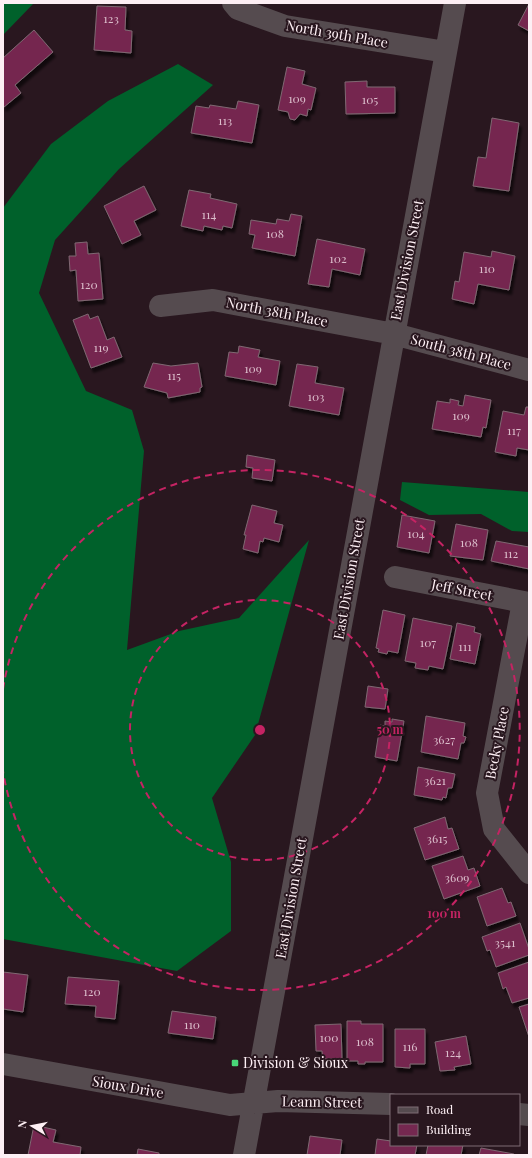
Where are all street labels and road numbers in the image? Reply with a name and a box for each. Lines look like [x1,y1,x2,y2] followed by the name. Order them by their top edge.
[285,15,390,52] street label: North 39th Place
[385,197,428,322] street label: East Division Street
[225,292,330,331] street label: North 38th Place
[409,329,513,374] street label: South 38th Place
[329,516,369,641] street label: East Division Street
[429,574,495,605] street label: Jeff Street
[480,705,513,781] street label: Becky Place
[271,835,311,960] street label: East Division Street
[91,1071,165,1102] street label: Sioux Drive
[282,1091,363,1112] street label: Leann Street

